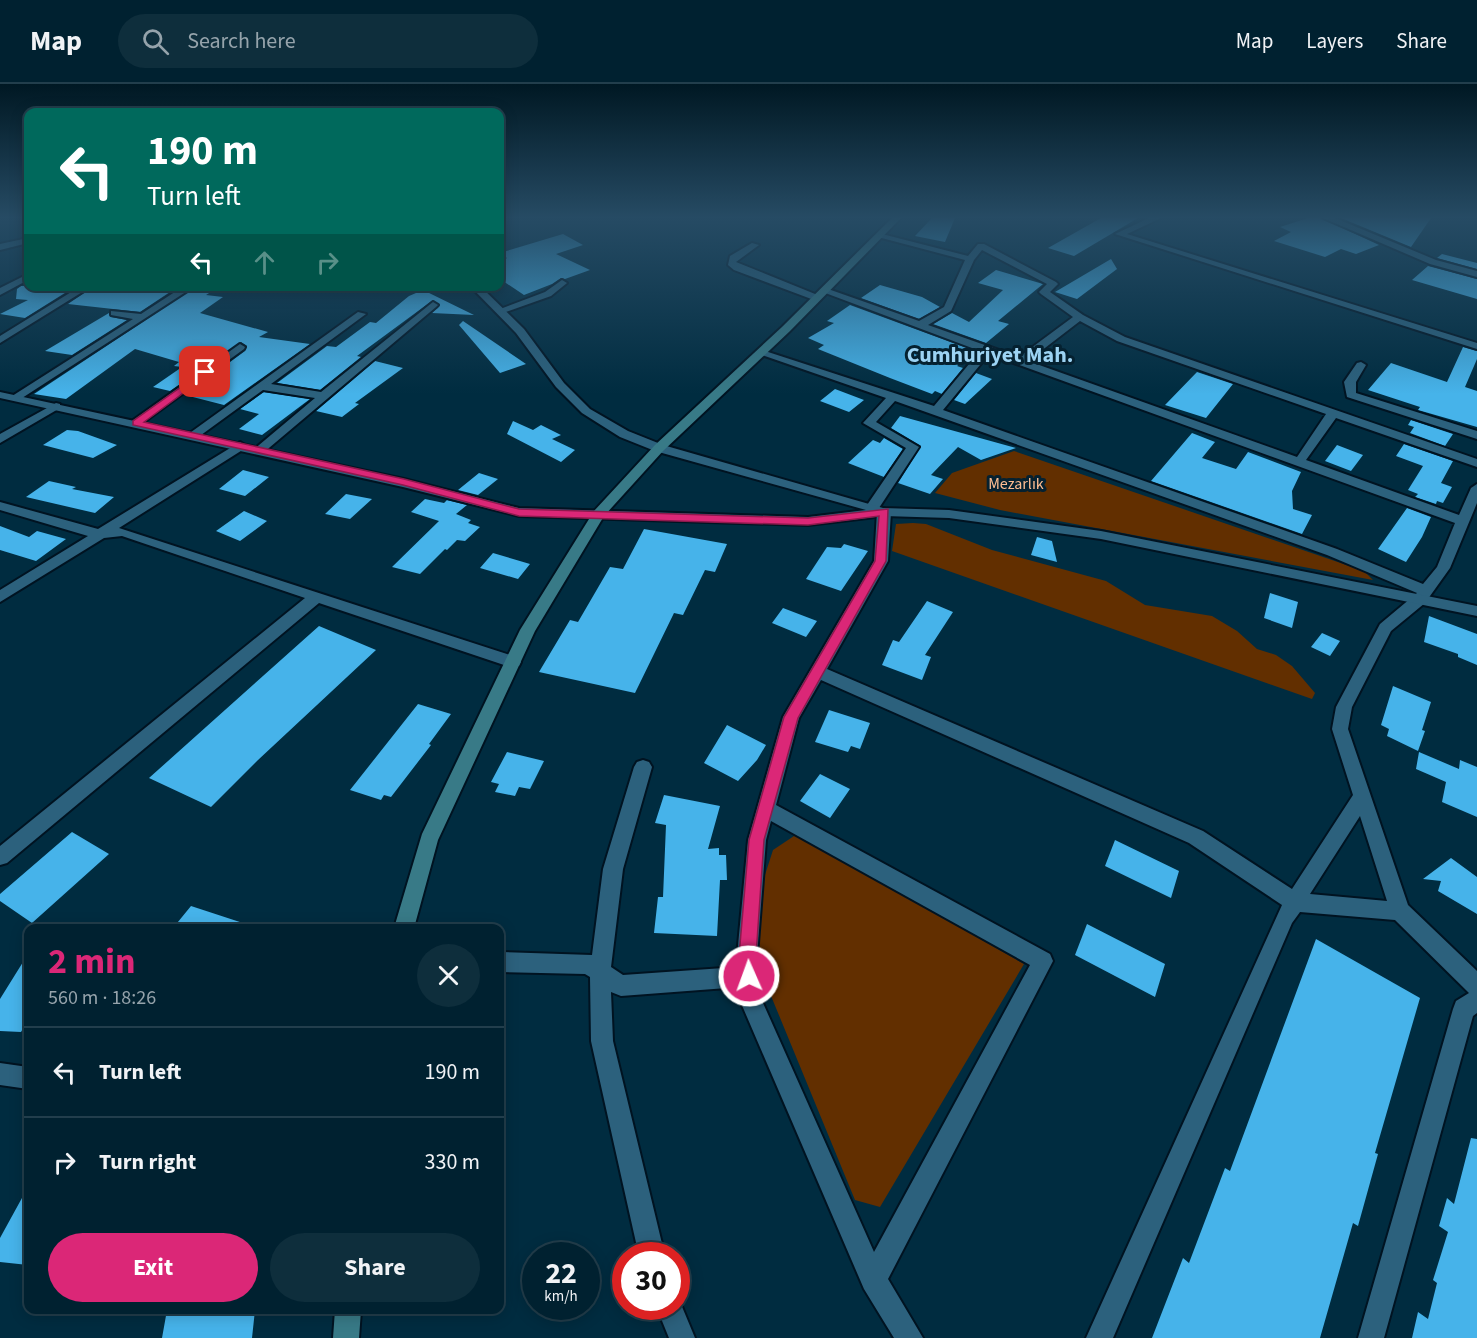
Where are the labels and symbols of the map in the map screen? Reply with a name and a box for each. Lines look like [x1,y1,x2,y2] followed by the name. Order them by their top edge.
[907,339,1073,371] district label: Cumhuriyet Mah.
[179,346,230,397] pin
[988,473,1044,495] park label: Mezarlık
[717,944,781,1008] position arrow
[612,1242,690,1320] speed limit sign: 30

